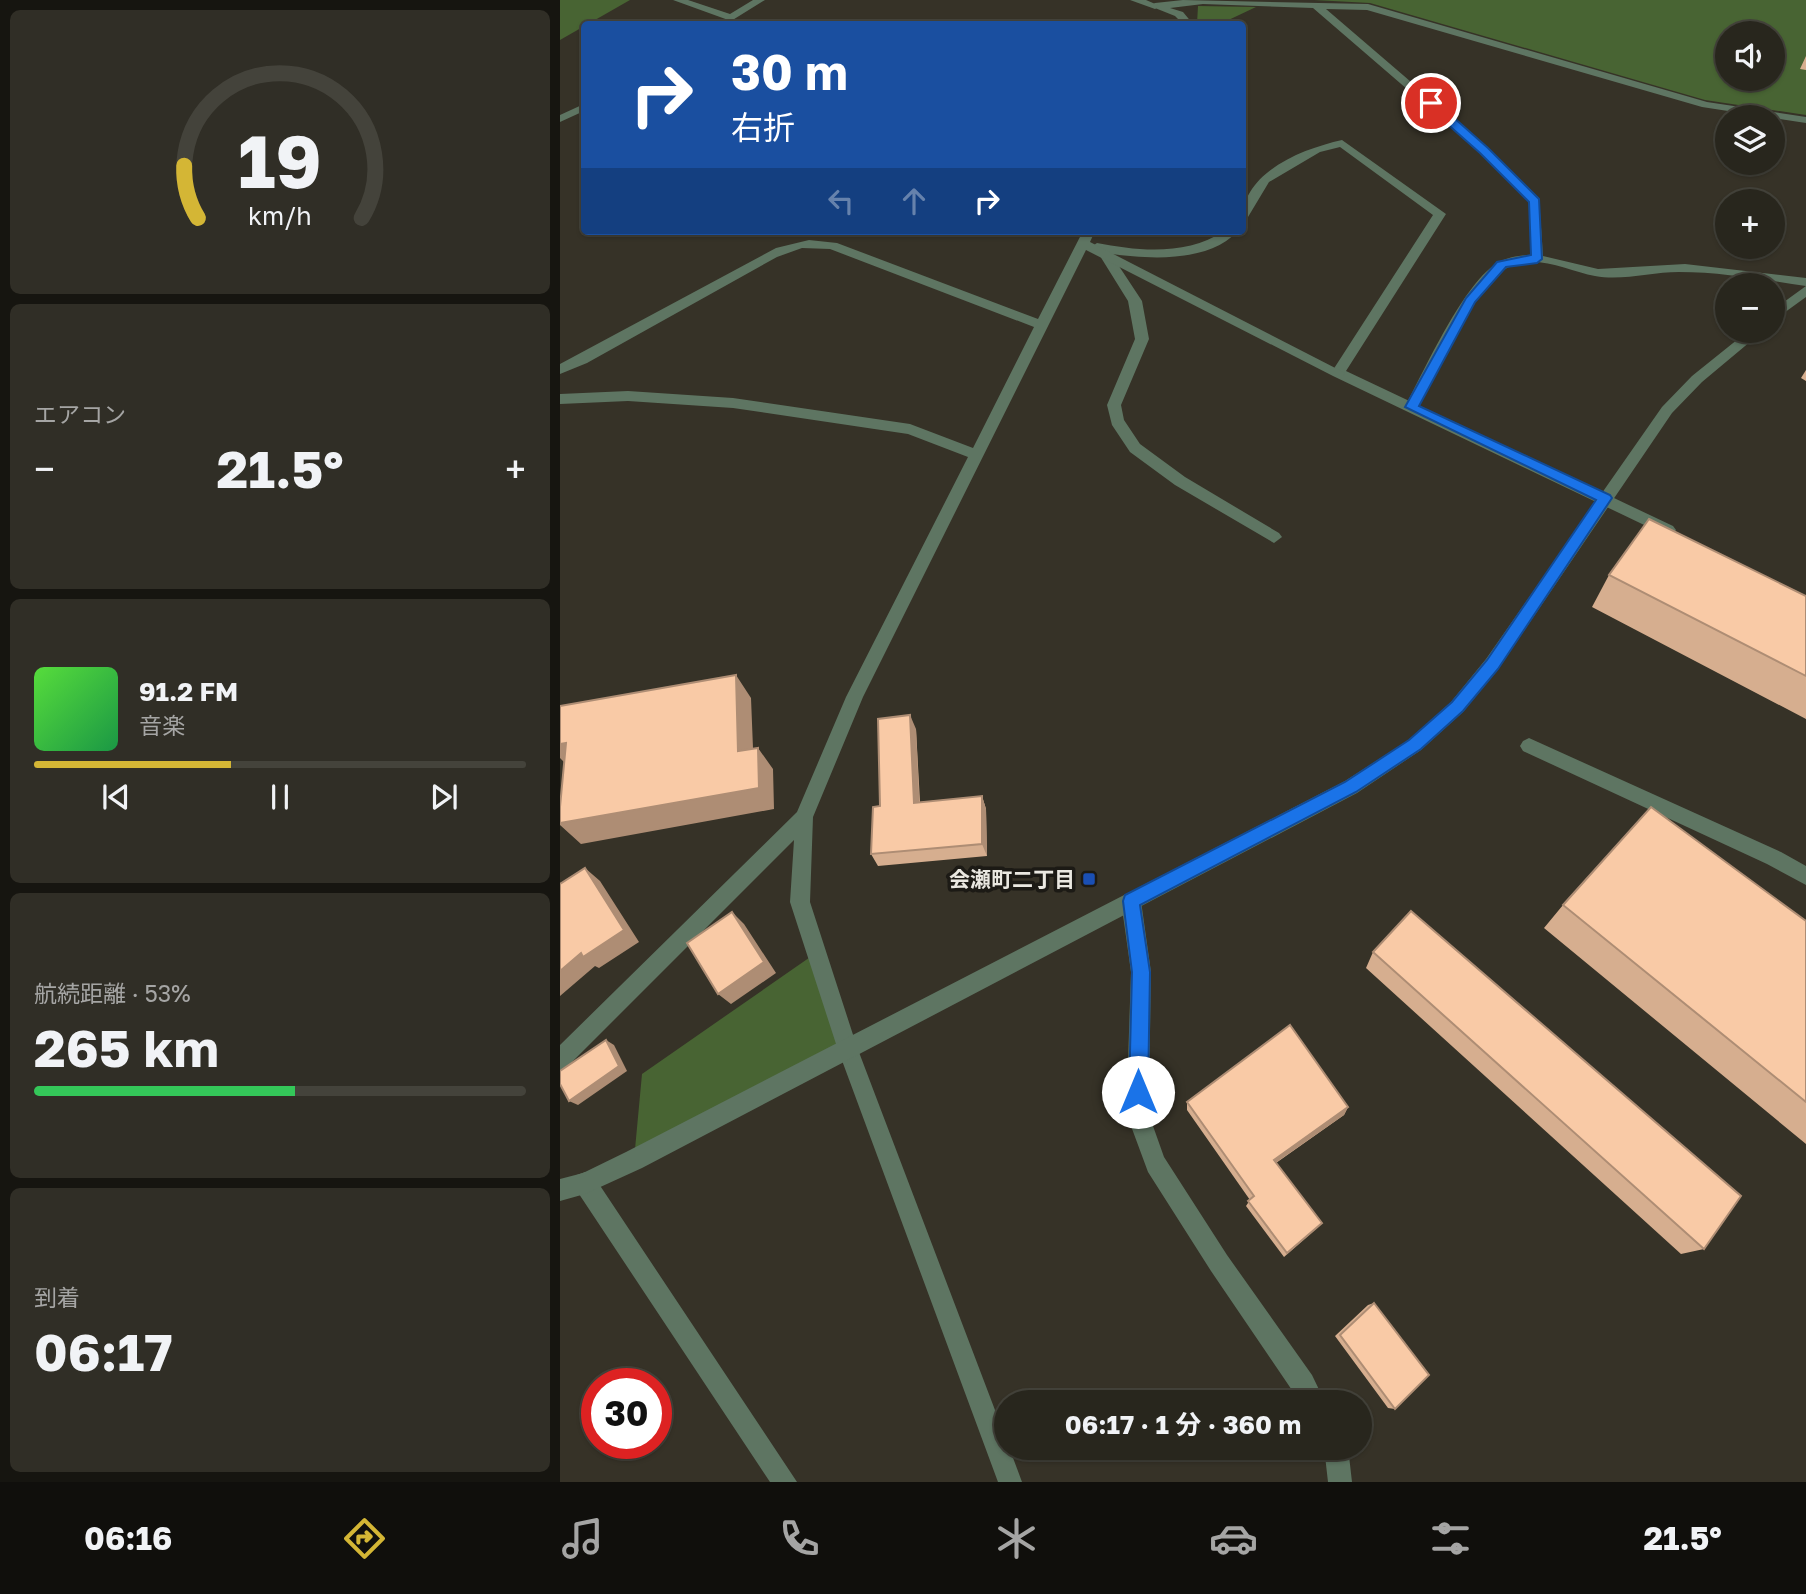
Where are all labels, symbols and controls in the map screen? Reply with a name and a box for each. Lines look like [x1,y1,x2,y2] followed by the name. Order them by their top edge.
[1715,21,1785,343] map controls
[1715,21,1785,91] button: sound
[731,42,848,101] text: 30 m
[616,49,707,140] icon: right
[1401,73,1461,133] pin
[1412,84,1450,122] icon: arrive
[1715,105,1785,175] button: layers
[731,108,795,146] text: 右折
[238,118,322,205] text: 19
[822,182,860,220] icon: left
[895,182,933,220] icon: ahead
[968,182,1006,220] icon: right
[1715,189,1785,259] button: +
[248,200,312,231] text: km/h
[1715,273,1785,343] button: −
[34,400,126,428] text: エアコン
[216,437,344,499] text: 21.5°
[34,446,55,491] text: −
[505,446,526,491] text: +
[139,676,238,707] text: 91.2 FM
[139,711,185,739] text: 音楽
[97,778,135,816] icon: previous
[261,778,299,816] icon: pause
[425,778,463,816] icon: next
[949,866,1075,892] place label: 会瀬町二丁目
[1081,871,1097,887] marker: 会瀬町二丁目
[34,979,191,1007] text: 航続距離 · 53%
[34,1016,219,1078] text: 265 km
[1101,1055,1175,1129] position arrow
[34,1283,80,1311] text: 到着
[34,1320,173,1382] text: 06:17
[581,1368,672,1459] speed limit sign: 30
[1065,1409,1301,1440] text: 06:17 · 1 分 · 360 m
[340,1514,389,1563] icon: directions
[558,1514,607,1563] icon: music
[775,1514,824,1563] icon: phone
[992,1514,1041,1563] icon: climate
[1209,1514,1258,1563] icon: car
[1426,1514,1475,1563] icon: filters
[84,1519,172,1557] text: 06:16
[1644,1519,1722,1557] text: 21.5°

